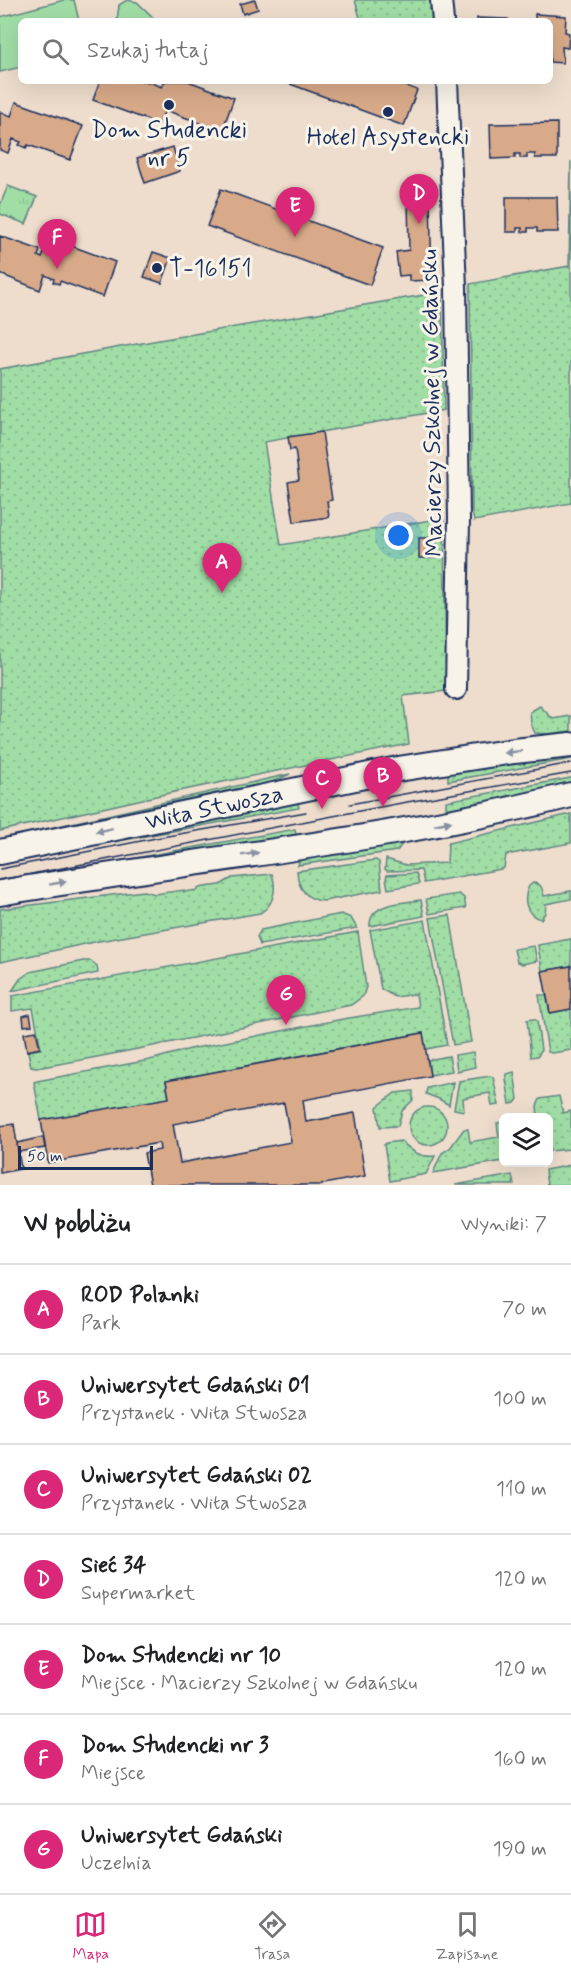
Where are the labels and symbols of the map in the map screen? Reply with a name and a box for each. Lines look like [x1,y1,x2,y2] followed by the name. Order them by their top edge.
[162,98,176,112] marker: Dom Studencki nr 5
[381,105,395,119] marker: Hotel Asystencki
[91,115,247,174] place label: Dom Studencki nr 5
[307,122,469,153] place label: Hotel Asystencki
[400,174,438,224] pin: D
[276,188,314,237] pin: E
[38,220,76,269] pin: F
[414,249,451,557] street label: Macierzy Szkolnej w Gdańsku
[169,254,252,285] place label: T-16151
[150,261,164,275] marker: T-16151
[384,521,413,550] your location
[202,544,242,593] pin: A
[503,747,522,756] one-way arrow
[364,758,403,807] pin: B
[302,760,342,809] pin: C
[142,779,286,838] street label: Wita Stwosza
[434,818,453,827] one-way arrow
[94,826,113,835] one-way arrow
[241,849,260,858] one-way arrow
[48,878,67,887] one-way arrow
[266,976,306,1025] pin: G
[18,1143,153,1170] scale bar

